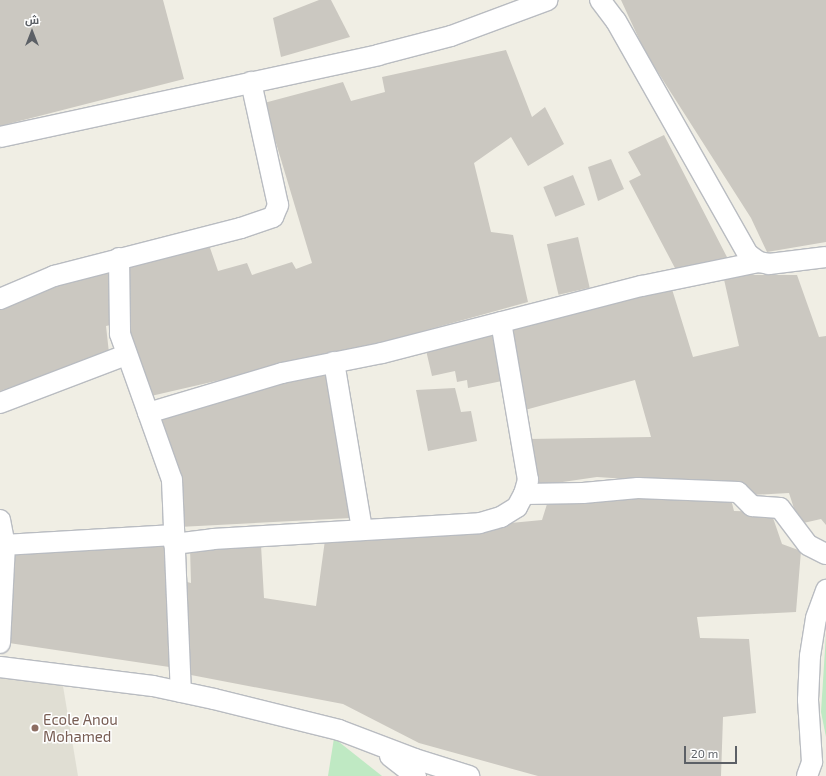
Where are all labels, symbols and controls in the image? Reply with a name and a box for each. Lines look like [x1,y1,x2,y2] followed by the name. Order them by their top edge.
[12,12,52,52] north arrow
[25,13,39,26] text: ش
[43,710,118,745] place label: Ecole Anou Mohamed
[30,723,40,733] marker: Ecole Anou Mohamed
[686,738,739,764] scale bar
[691,746,718,760] text: 20 m

